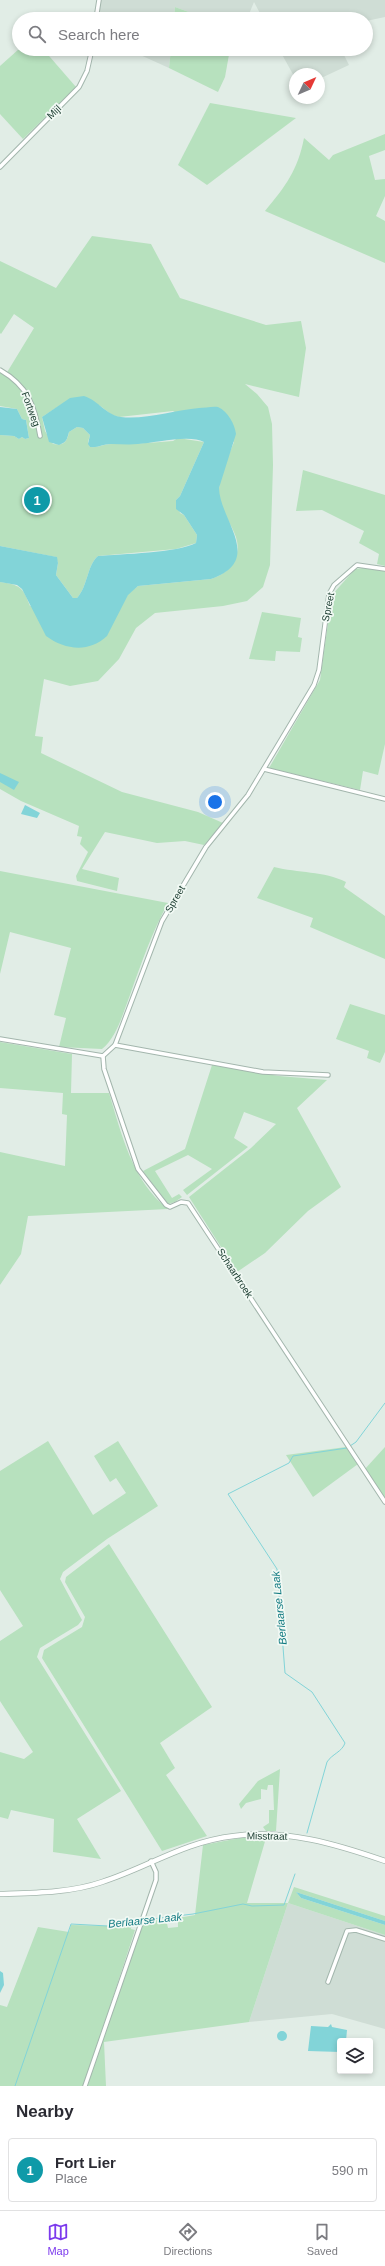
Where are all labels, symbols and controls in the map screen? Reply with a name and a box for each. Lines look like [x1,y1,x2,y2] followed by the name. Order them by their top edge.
[12,12,373,56] search box
[26,23,48,45] icon: search
[58,26,140,43] text: Search here
[289,68,325,104] north arrow
[45,103,63,121] street label: Mijl
[20,390,42,428] street label: Fortweg
[24,485,50,515] pin: 1
[320,591,336,623] street label: Spreet
[205,792,225,812] your location
[163,883,187,915] street label: Spreet
[215,1246,256,1301] street label: Schaarbroek
[269,1570,289,1645] water label: Berlaarse Laak
[247,1830,288,1842] street label: Misstraat
[108,1910,183,1930] water label: Berlaarse Laak
[337,2038,373,2074] map controls
[337,2038,373,2074] button: layers
[16,2102,74,2121] text: Nearby
[55,2154,116,2171] text: Fort Lier
[26,2163,34,2178] text: 1
[332,2163,368,2178] text: 590 m
[55,2171,88,2186] text: Place
[47,2221,69,2257] tab: Map
[163,2221,212,2257] tab: Directions
[307,2221,338,2257] tab: Saved

